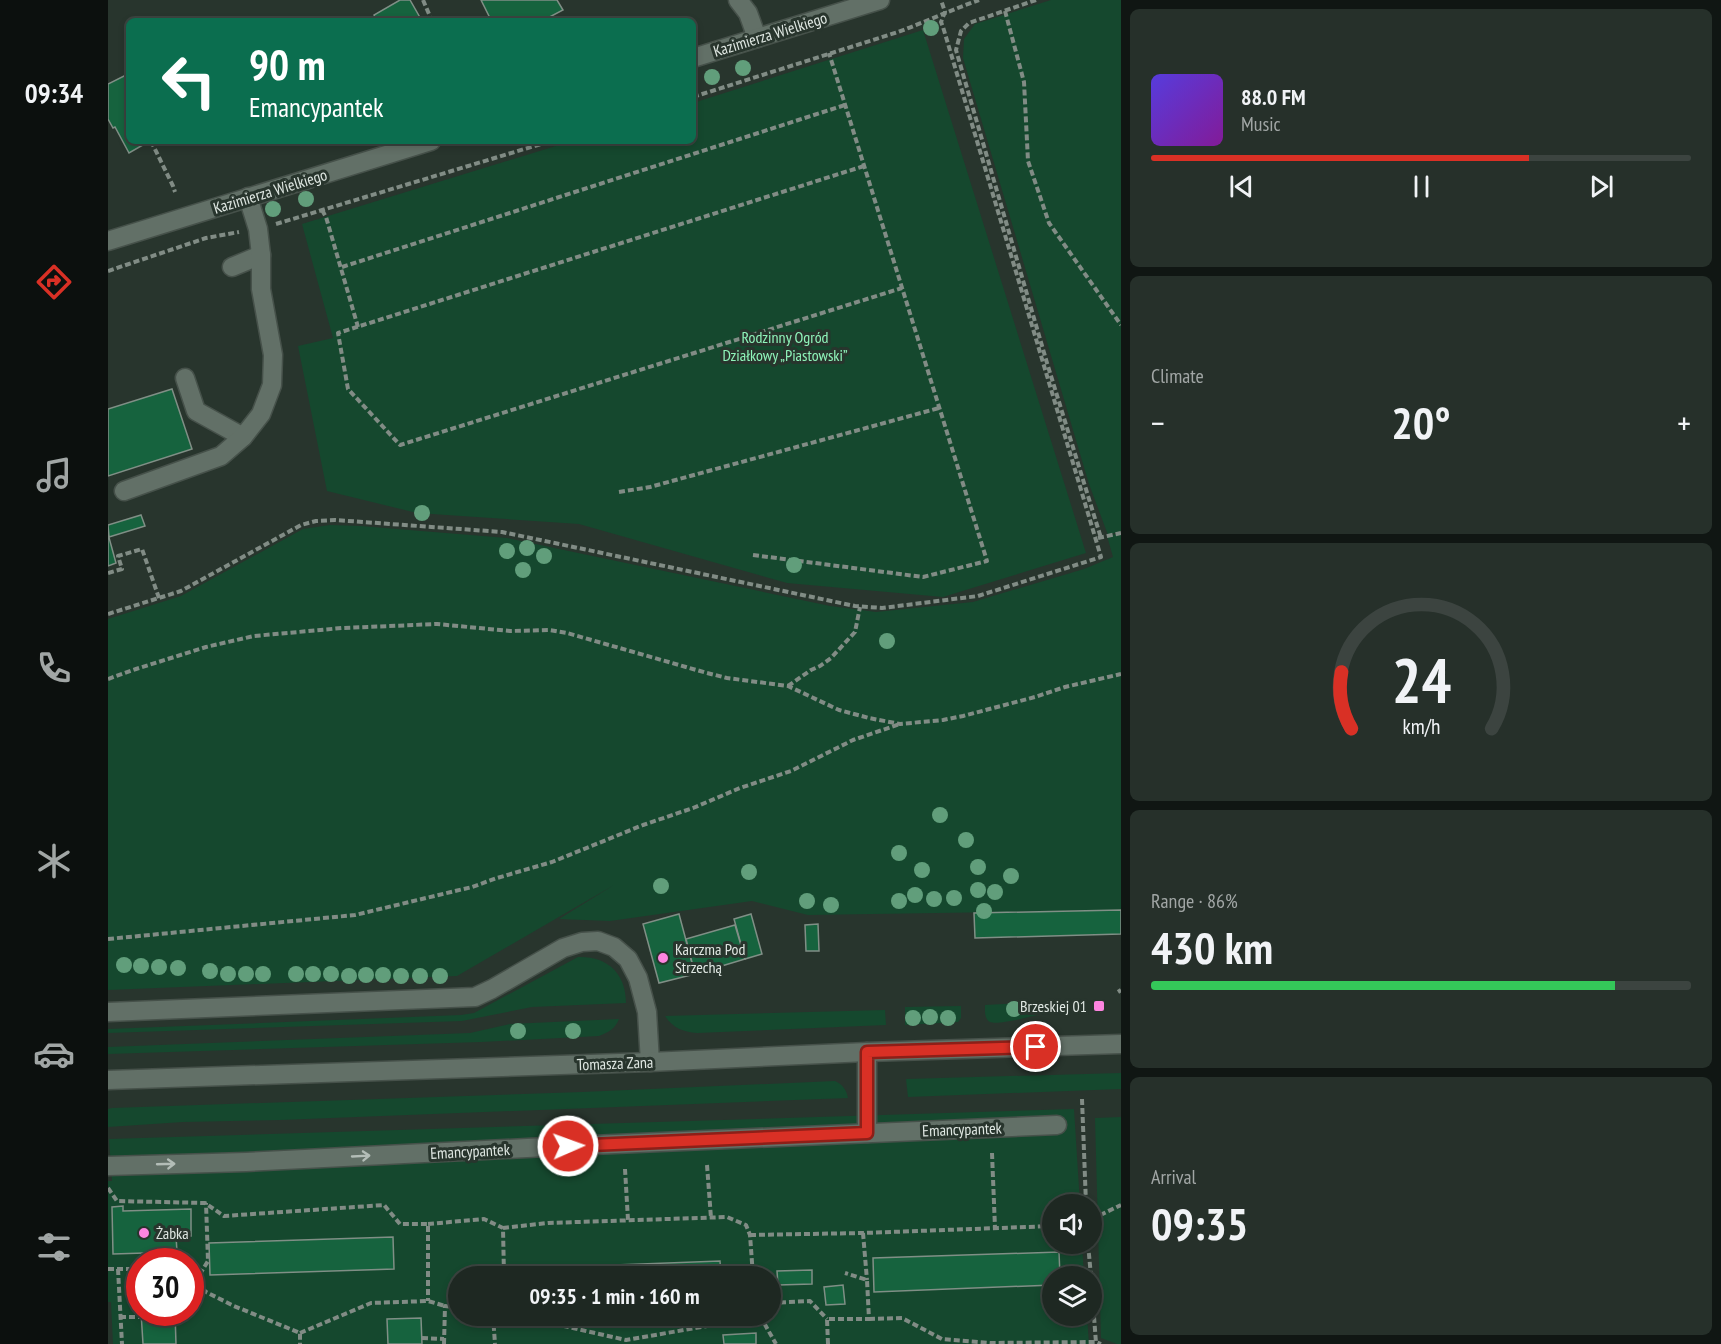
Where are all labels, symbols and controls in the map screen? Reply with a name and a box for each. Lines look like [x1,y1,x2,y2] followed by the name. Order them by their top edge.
[711,7,829,61] street label: Kazimierza Wielkiego
[249,37,326,92] text: 90 m
[150,42,228,120] icon: left
[25,76,83,110] text: 09:34
[1241,83,1306,111] text: 88.0 FM
[249,90,384,124] text: Emancypantek
[1241,111,1281,137] text: Music
[211,164,329,218] street label: Kazimierza Wielkiego
[1225,170,1258,203] icon: previous
[1405,170,1438,203] icon: pause
[1585,170,1618,203] icon: next
[33,261,75,303] icon: directions
[722,327,848,365] park label: Rodzinny Ogród Działkowy „Piastowski”
[1151,363,1204,389] text: Climate
[1391,393,1451,451] text: 20°
[1151,401,1165,444] text: −
[1677,401,1691,444] text: +
[33,454,75,496] icon: music
[1391,639,1451,720] text: 24
[33,647,75,689] icon: phone
[1402,712,1440,740] text: km/h
[33,840,75,882] icon: climate
[1151,888,1238,914] text: Range · 86%
[1151,918,1273,976] text: 430 km
[675,939,745,977] place label: Karczma Pod Strzechą
[656,951,670,965] marker: Karczma Pod Strzechą
[1020,996,1087,1016] place label: Brzeskiej 01
[1092,999,1106,1013] marker: Brzeskiej 01
[1010,1021,1061,1072] pin
[1019,1030,1052,1063] icon: arrive
[33,1033,75,1075] icon: car
[576,1052,654,1074] street label: Tomasza Zana
[536,1114,600,1178] position arrow
[922,1118,1003,1140] street label: Emancypantek
[430,1139,511,1163] street label: Emancypantek
[351,1151,371,1162] one-way arrow
[156,1158,176,1170] one-way arrow
[1151,1164,1196,1190] text: Arrival
[1042,1194,1102,1326] map controls
[1042,1194,1102,1254] button: sound
[1151,1194,1248,1252] text: 09:35
[156,1223,189,1243] place label: Żabka
[33,1226,75,1268] icon: filters
[137,1226,151,1240] marker: Żabka
[126,1248,204,1326] speed limit sign: 30
[1042,1266,1102,1326] button: layers
[529,1282,700,1310] text: 09:35 · 1 min · 160 m

